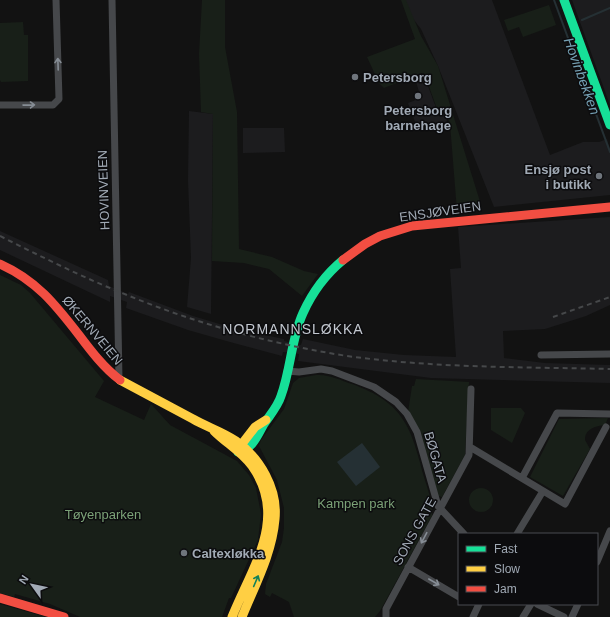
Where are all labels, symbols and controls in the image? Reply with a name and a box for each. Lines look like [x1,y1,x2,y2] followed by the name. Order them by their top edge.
[561,35,603,117] water label: Hovinbekken
[54,58,62,71] one-way arrow
[363,70,432,85] place label: Petersborg
[350,72,360,82] marker: Petersborg
[413,91,423,101] marker: Petersborg barnehage
[22,101,35,109] one-way arrow
[384,103,452,133] place label: Petersborg barnehage
[95,150,112,230] street label: HOVINVEIEN
[525,162,592,192] place label: Ensjø post i butikk
[594,171,604,181] marker: Ensjø post i butikk
[398,198,482,225] street label: ENSJØVEIEN
[59,293,126,368] street label: ØKERNVEIEN
[222,321,364,337] district label: NORMANNSLØKKA
[421,430,450,485] street label: BØGATA
[390,495,439,568] street label: SONS GATE
[317,496,395,511] park label: Kampen park
[65,507,141,522] park label: Tøyenparken
[420,532,427,544] one-way arrow
[458,533,598,605] legend
[494,542,518,556] text: Fast
[192,546,265,561] place label: Caltexløkka
[179,548,189,558] marker: Caltexløkka
[494,562,520,576] text: Slow
[12,565,52,605] north arrow
[16,573,31,586] text: N
[253,575,261,587] one-way arrow
[428,578,440,586] one-way arrow
[494,582,517,596] text: Jam

